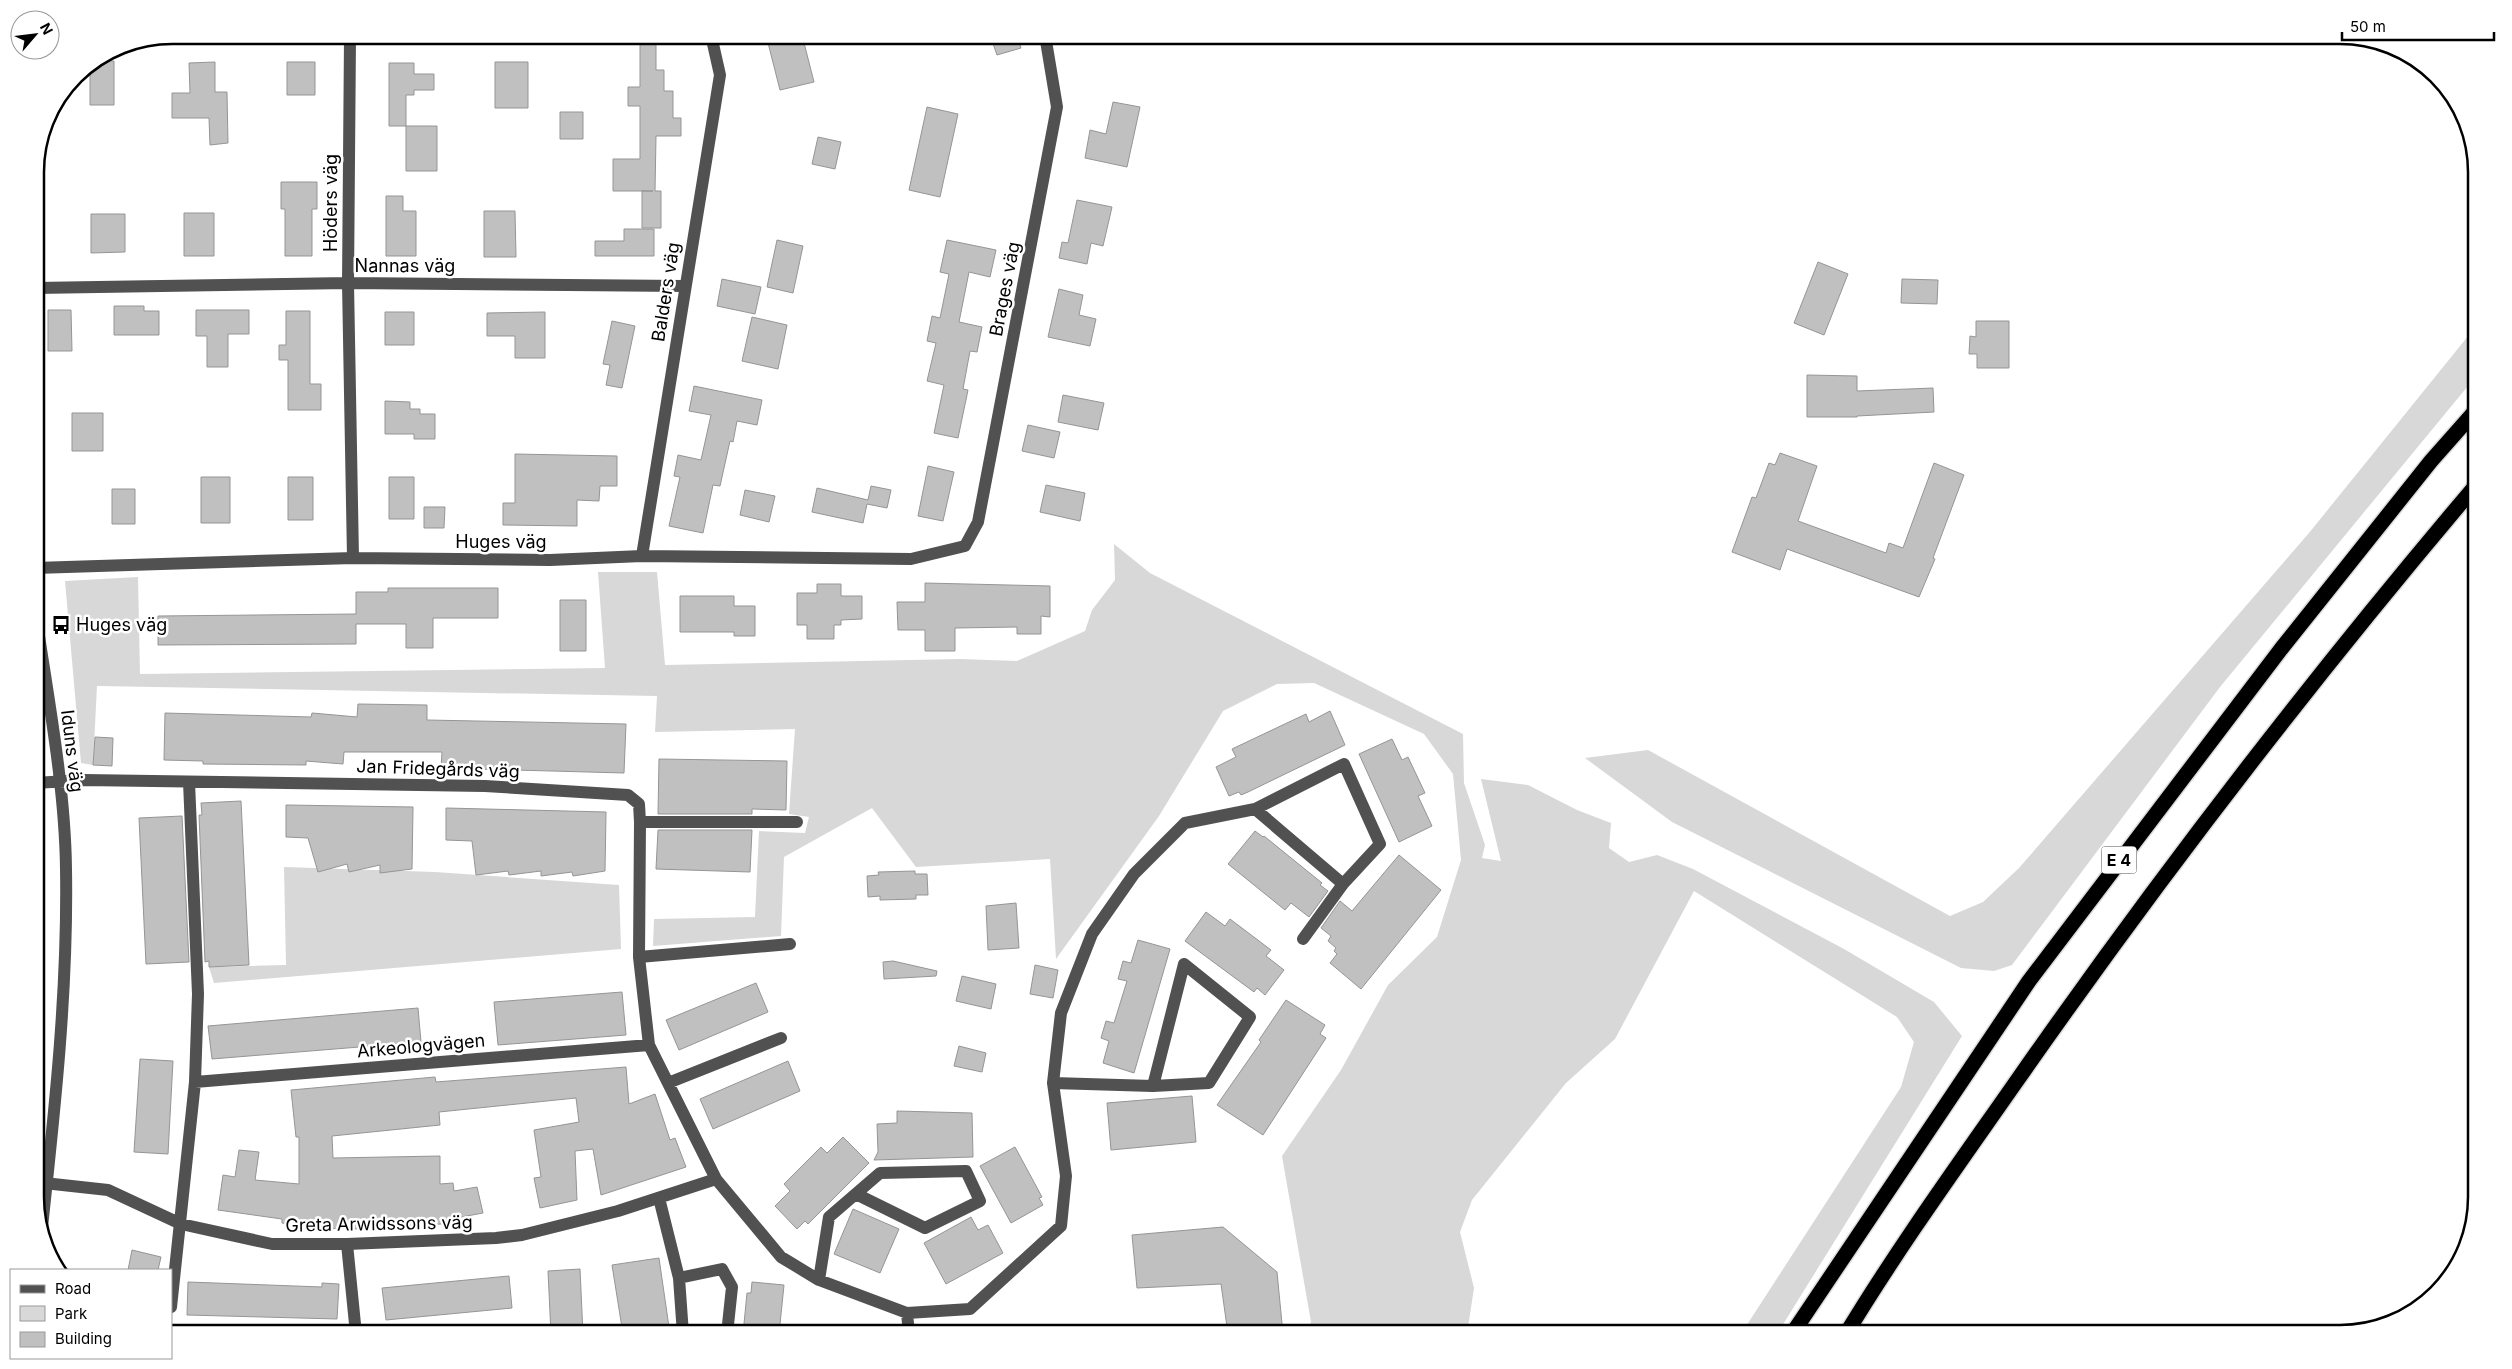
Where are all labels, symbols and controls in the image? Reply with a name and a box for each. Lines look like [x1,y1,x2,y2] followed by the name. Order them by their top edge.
[10,10,60,60] north arrow
[2342,10,2494,42] scale bar
[2350,17,2386,36] text: 50 m
[37,20,57,37] text: N
[320,154,341,252] street label: Höders väg
[985,240,1024,338] street label: Brages väg
[647,241,684,343] street label: Balders väg
[355,255,455,276] street label: Nannas väg
[455,531,547,552] street label: Huges väg
[50,614,72,636] bus stop icon: Huges väg
[76,614,167,635] place label: Huges väg
[57,709,88,793] street label: Iduns väg
[356,755,520,782] street label: Jan Fridegårds väg
[2102,846,2136,874] road number: E 4
[356,1029,486,1062] street label: Arkeologvägen
[285,1211,473,1236] street label: Greta Arwidssons väg
[10,1269,172,1359] legend
[55,1279,91,1298] text: Road
[55,1304,88,1323] text: Park
[55,1329,112,1348] text: Building

